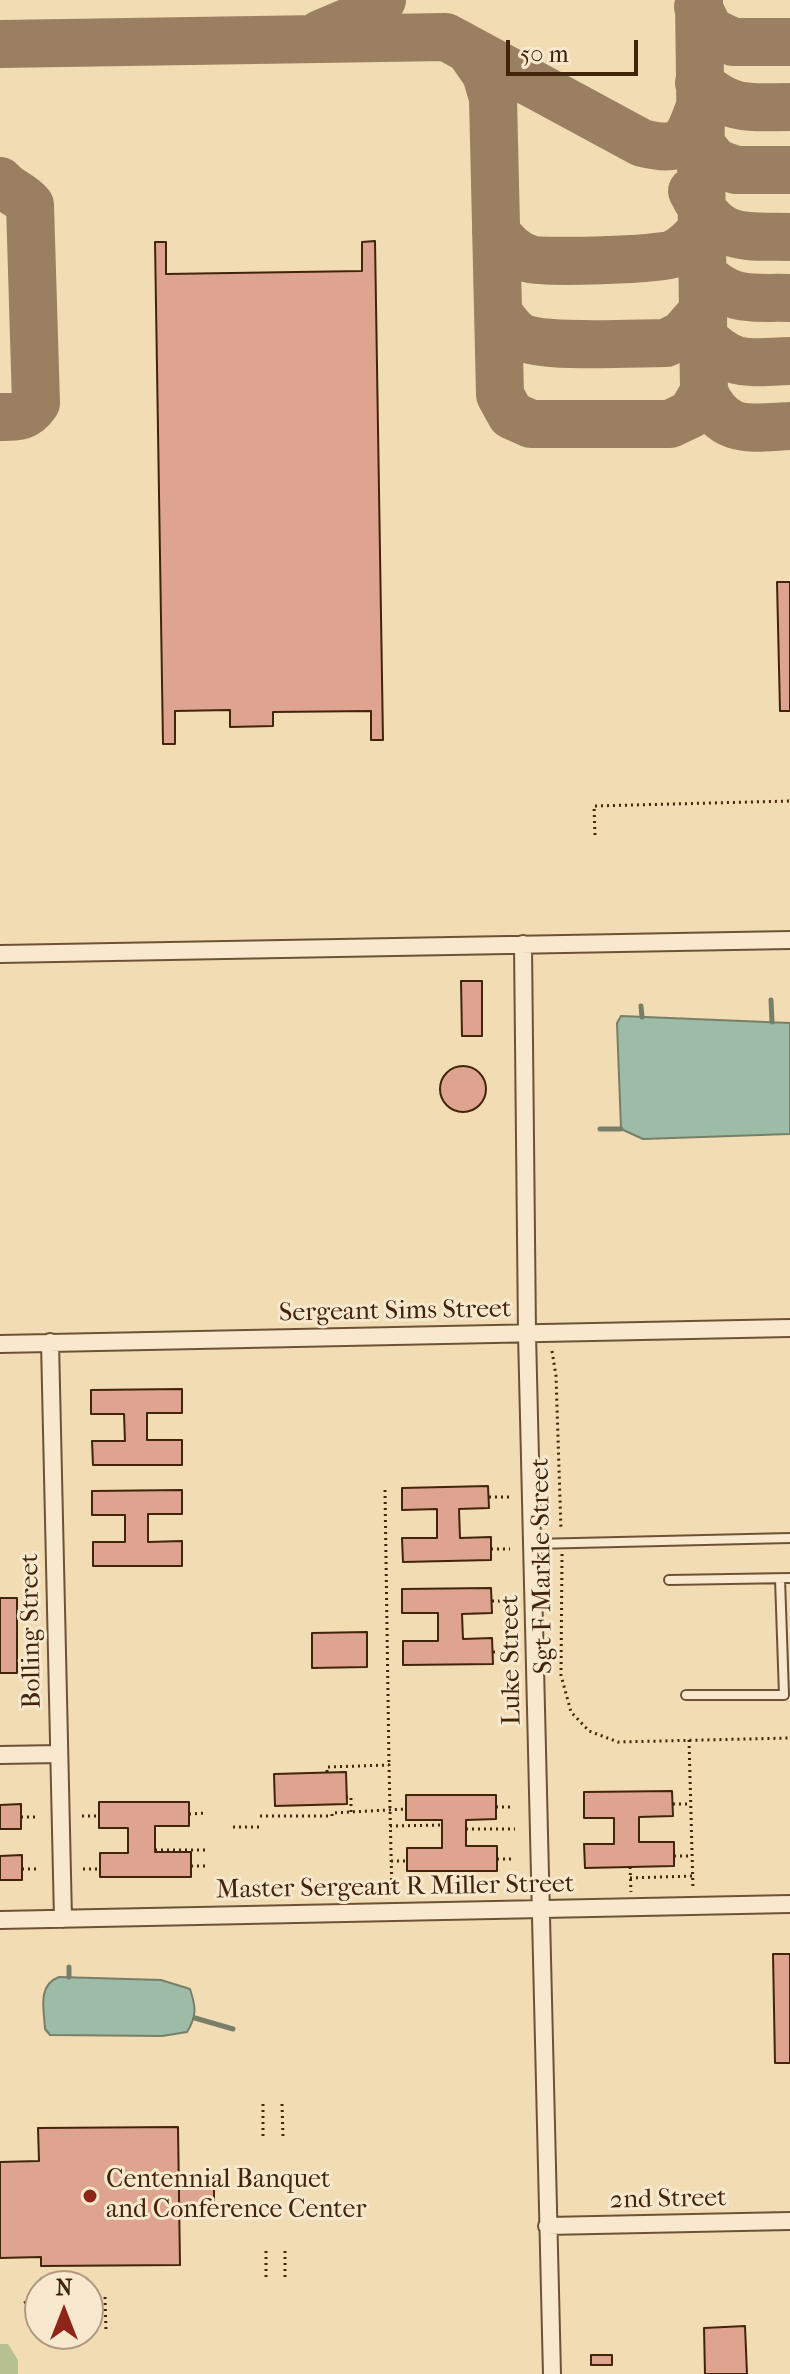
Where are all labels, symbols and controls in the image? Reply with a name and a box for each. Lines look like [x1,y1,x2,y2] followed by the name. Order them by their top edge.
[510,24,642,74] scale bar
[520,40,569,68] text: 50 m
[279,1294,511,1330] street label: Sergeant Sims Street
[526,1458,560,1674] street label: Sgt F Markle Street
[15,1553,49,1709] street label: Bolling Street
[495,1595,529,1725] street label: Luke Street
[216,1869,574,1907] street label: Master Sergeant R Miller Street
[106,2165,366,2226] place label: Centennial Banquet and Conference Center
[609,2183,727,2217] street label: 2nd Street
[81,2187,99,2205] marker: Centennial Banquet and Conference Center
[24,2270,104,2350] north arrow
[56,2275,72,2301] text: N

